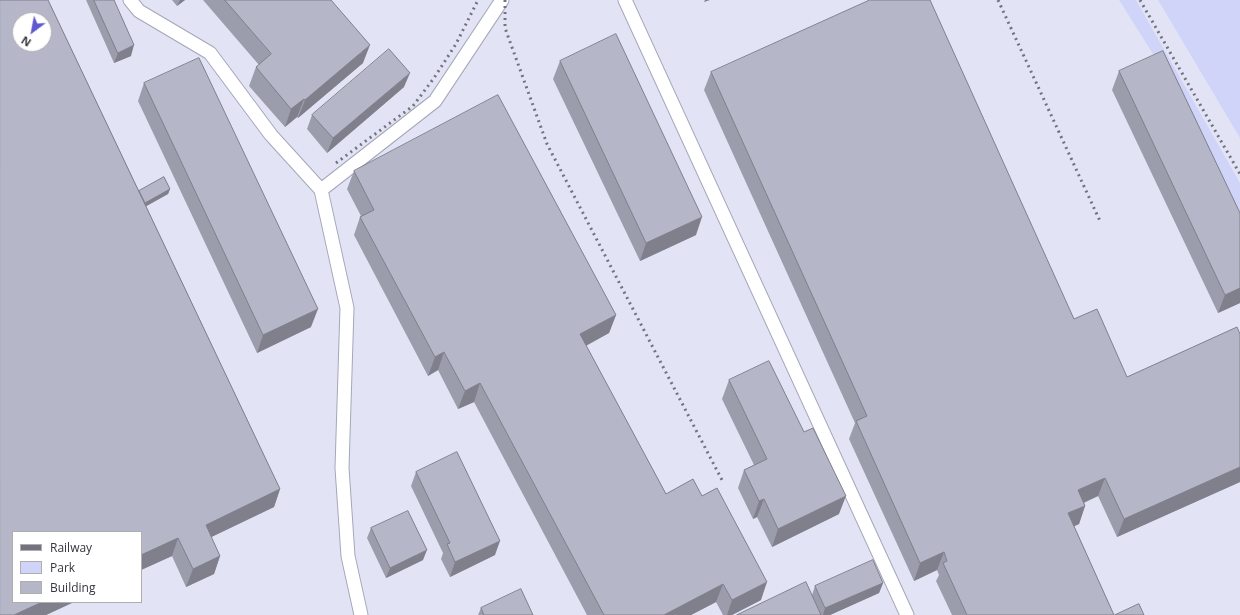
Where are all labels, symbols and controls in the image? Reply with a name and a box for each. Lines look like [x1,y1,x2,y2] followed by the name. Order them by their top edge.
[12,12,52,52] north arrow
[18,33,34,50] text: N
[12,531,142,603] legend
[50,539,92,556] text: Railway
[50,559,75,576] text: Park
[50,579,95,596] text: Building

